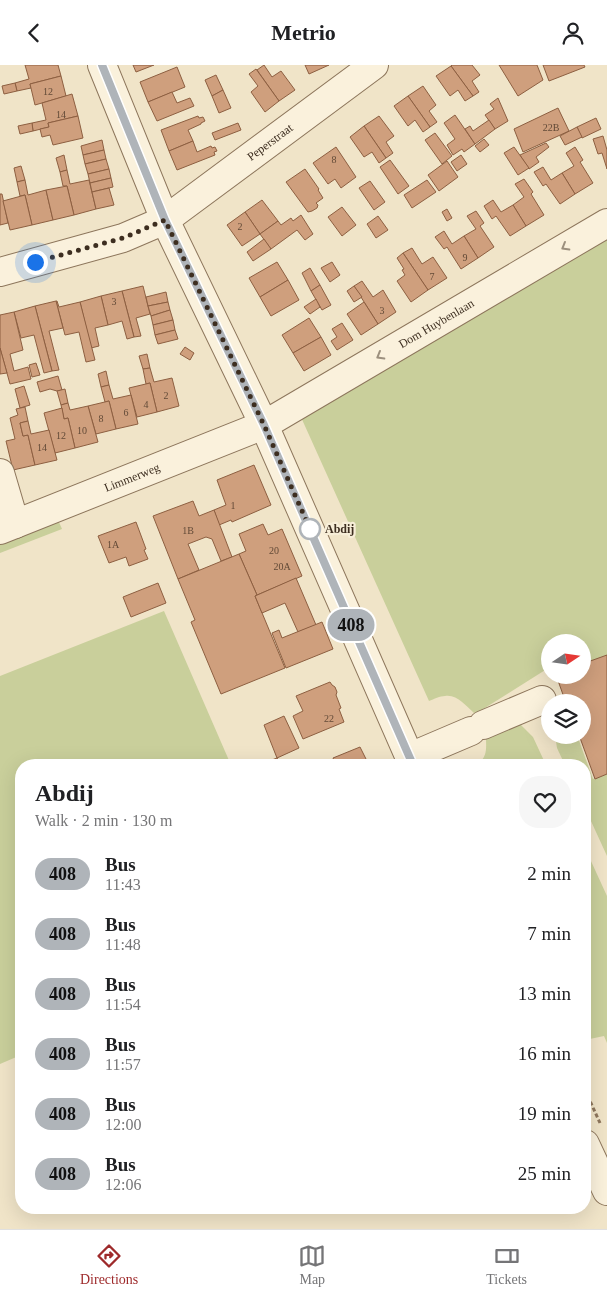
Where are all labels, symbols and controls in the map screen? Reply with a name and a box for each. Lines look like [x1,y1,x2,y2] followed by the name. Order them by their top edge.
[20,19,48,47] icon: back
[559,19,587,47] icon: person
[271,20,336,45] text: Metrio
[43,86,53,97] house number: 12
[56,109,66,120] house number: 14
[244,120,296,164] street label: Peperstraat
[543,122,560,133] house number: 22B
[332,154,337,165] house number: 8
[238,221,243,232] house number: 2
[561,241,570,251] one-way arrow
[23,250,48,275] your location
[463,252,468,263] house number: 9
[430,271,435,282] house number: 7
[112,296,117,307] house number: 3
[396,296,476,351] street label: Dom Huybenlaan
[380,305,385,316] house number: 3
[376,350,385,360] one-way arrow
[164,390,169,401] house number: 2
[144,399,149,410] house number: 4
[124,407,129,418] house number: 6
[99,413,104,424] house number: 8
[77,425,87,436] house number: 10
[56,430,66,441] house number: 12
[37,442,47,453] house number: 14
[102,460,162,495] street label: Limmerweg
[231,500,236,511] house number: 1
[299,518,321,540] marker: Abdij
[325,522,354,536] place label: Abdij
[182,525,194,536] house number: 1B
[107,539,120,550] house number: 1A
[269,545,279,556] house number: 20
[273,561,291,572] house number: 20A
[322,609,380,641] line badge: 408
[338,615,365,635] text: 408
[541,634,591,684] north arrow
[541,634,591,744] map controls
[541,694,591,744] button: layers
[324,713,334,724] house number: 22
[519,776,571,828] button: heart
[35,780,94,806] text: Abdij
[35,812,172,829] text: Walk · 2 min · 130 m
[105,854,136,875] text: Bus
[527,863,571,884] text: 2 min
[49,864,76,884] text: 408
[105,876,141,893] text: 11:43
[105,914,136,935] text: Bus
[527,923,571,944] text: 7 min
[49,924,76,944] text: 408
[105,936,141,953] text: 11:48
[105,974,136,995] text: Bus
[518,983,571,1004] text: 13 min
[49,984,76,1004] text: 408
[105,996,141,1013] text: 11:54
[105,1034,136,1055] text: Bus
[518,1043,571,1064] text: 16 min
[49,1044,76,1064] text: 408
[105,1056,141,1073] text: 11:57
[105,1094,136,1115] text: Bus
[518,1103,571,1124] text: 19 min
[49,1104,76,1124] text: 408
[105,1116,141,1133] text: 12:00
[105,1154,136,1175] text: Bus
[518,1163,571,1184] text: 25 min
[49,1164,76,1184] text: 408
[105,1176,141,1193] text: 12:06
[80,1242,138,1288] tab: Directions
[298,1242,326,1288] tab: Map
[486,1242,527,1288] tab: Tickets

